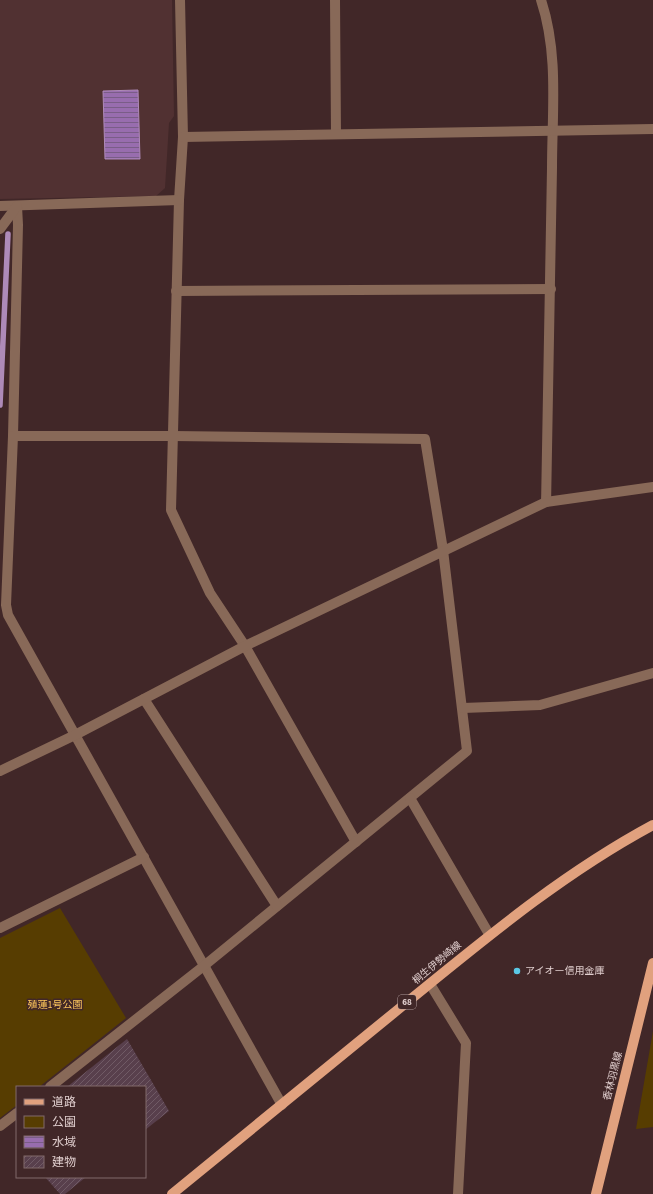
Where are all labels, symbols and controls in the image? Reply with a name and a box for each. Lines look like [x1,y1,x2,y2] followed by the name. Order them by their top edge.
[410,938,464,988] street label: 桐生伊勢崎線
[525,964,605,978] place label: アイオー信用金庫
[512,966,522,976] marker: アイオー信用金庫
[398,995,416,1009] road number: 68
[28,998,82,1012] park label: 殖蓮1号公園
[600,1050,626,1102] street label: 香林羽黒線
[16,1086,146,1178] legend
[52,1094,76,1111] text: 道路
[52,1114,76,1131] text: 公園
[52,1134,76,1151] text: 水域
[52,1154,76,1171] text: 建物

